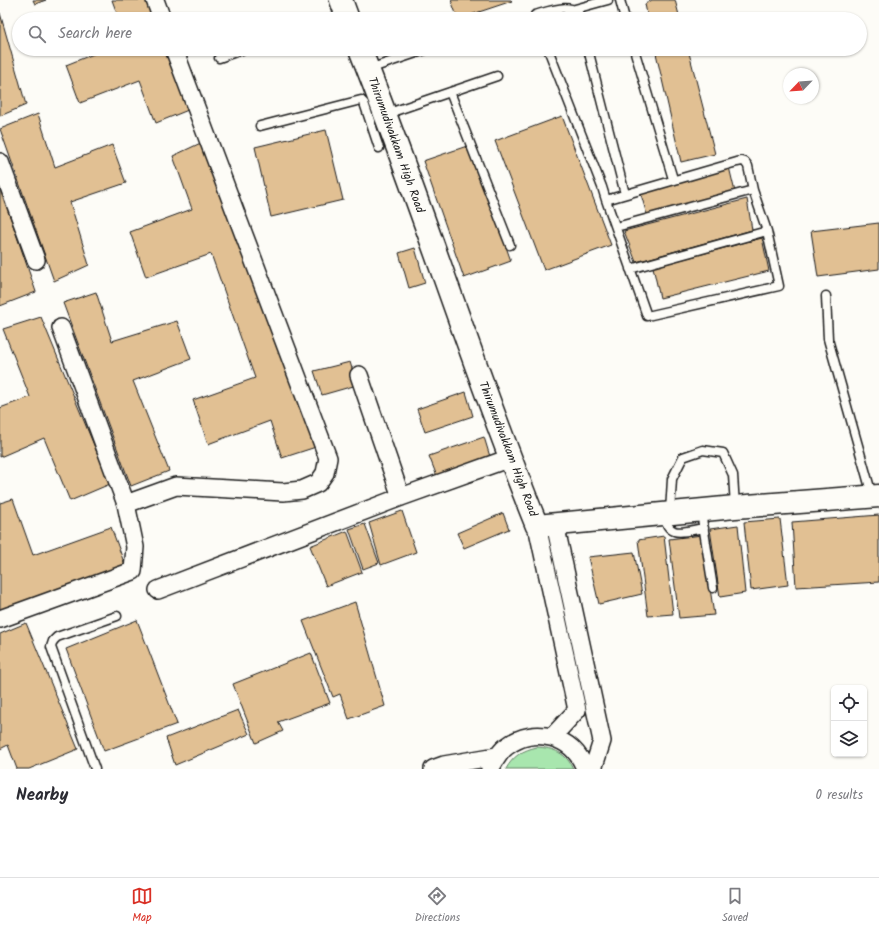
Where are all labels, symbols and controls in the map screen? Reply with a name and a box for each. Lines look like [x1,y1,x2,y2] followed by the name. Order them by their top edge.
[12,12,867,56] search box
[58,22,132,46] text: Search here
[26,23,48,45] icon: search
[783,68,819,104] north arrow
[363,74,430,217] street label: Thirumudivakkam High Road
[473,379,543,520] street label: Thirumudivakkam High Road
[831,685,867,757] map controls
[831,685,867,721] button: locate
[831,721,867,757] button: layers
[16,782,68,809] text: Nearby
[816,785,863,806] text: 0 results
[131,885,153,927] tab: Map
[415,885,460,927] tab: Directions
[722,885,748,927] tab: Saved

